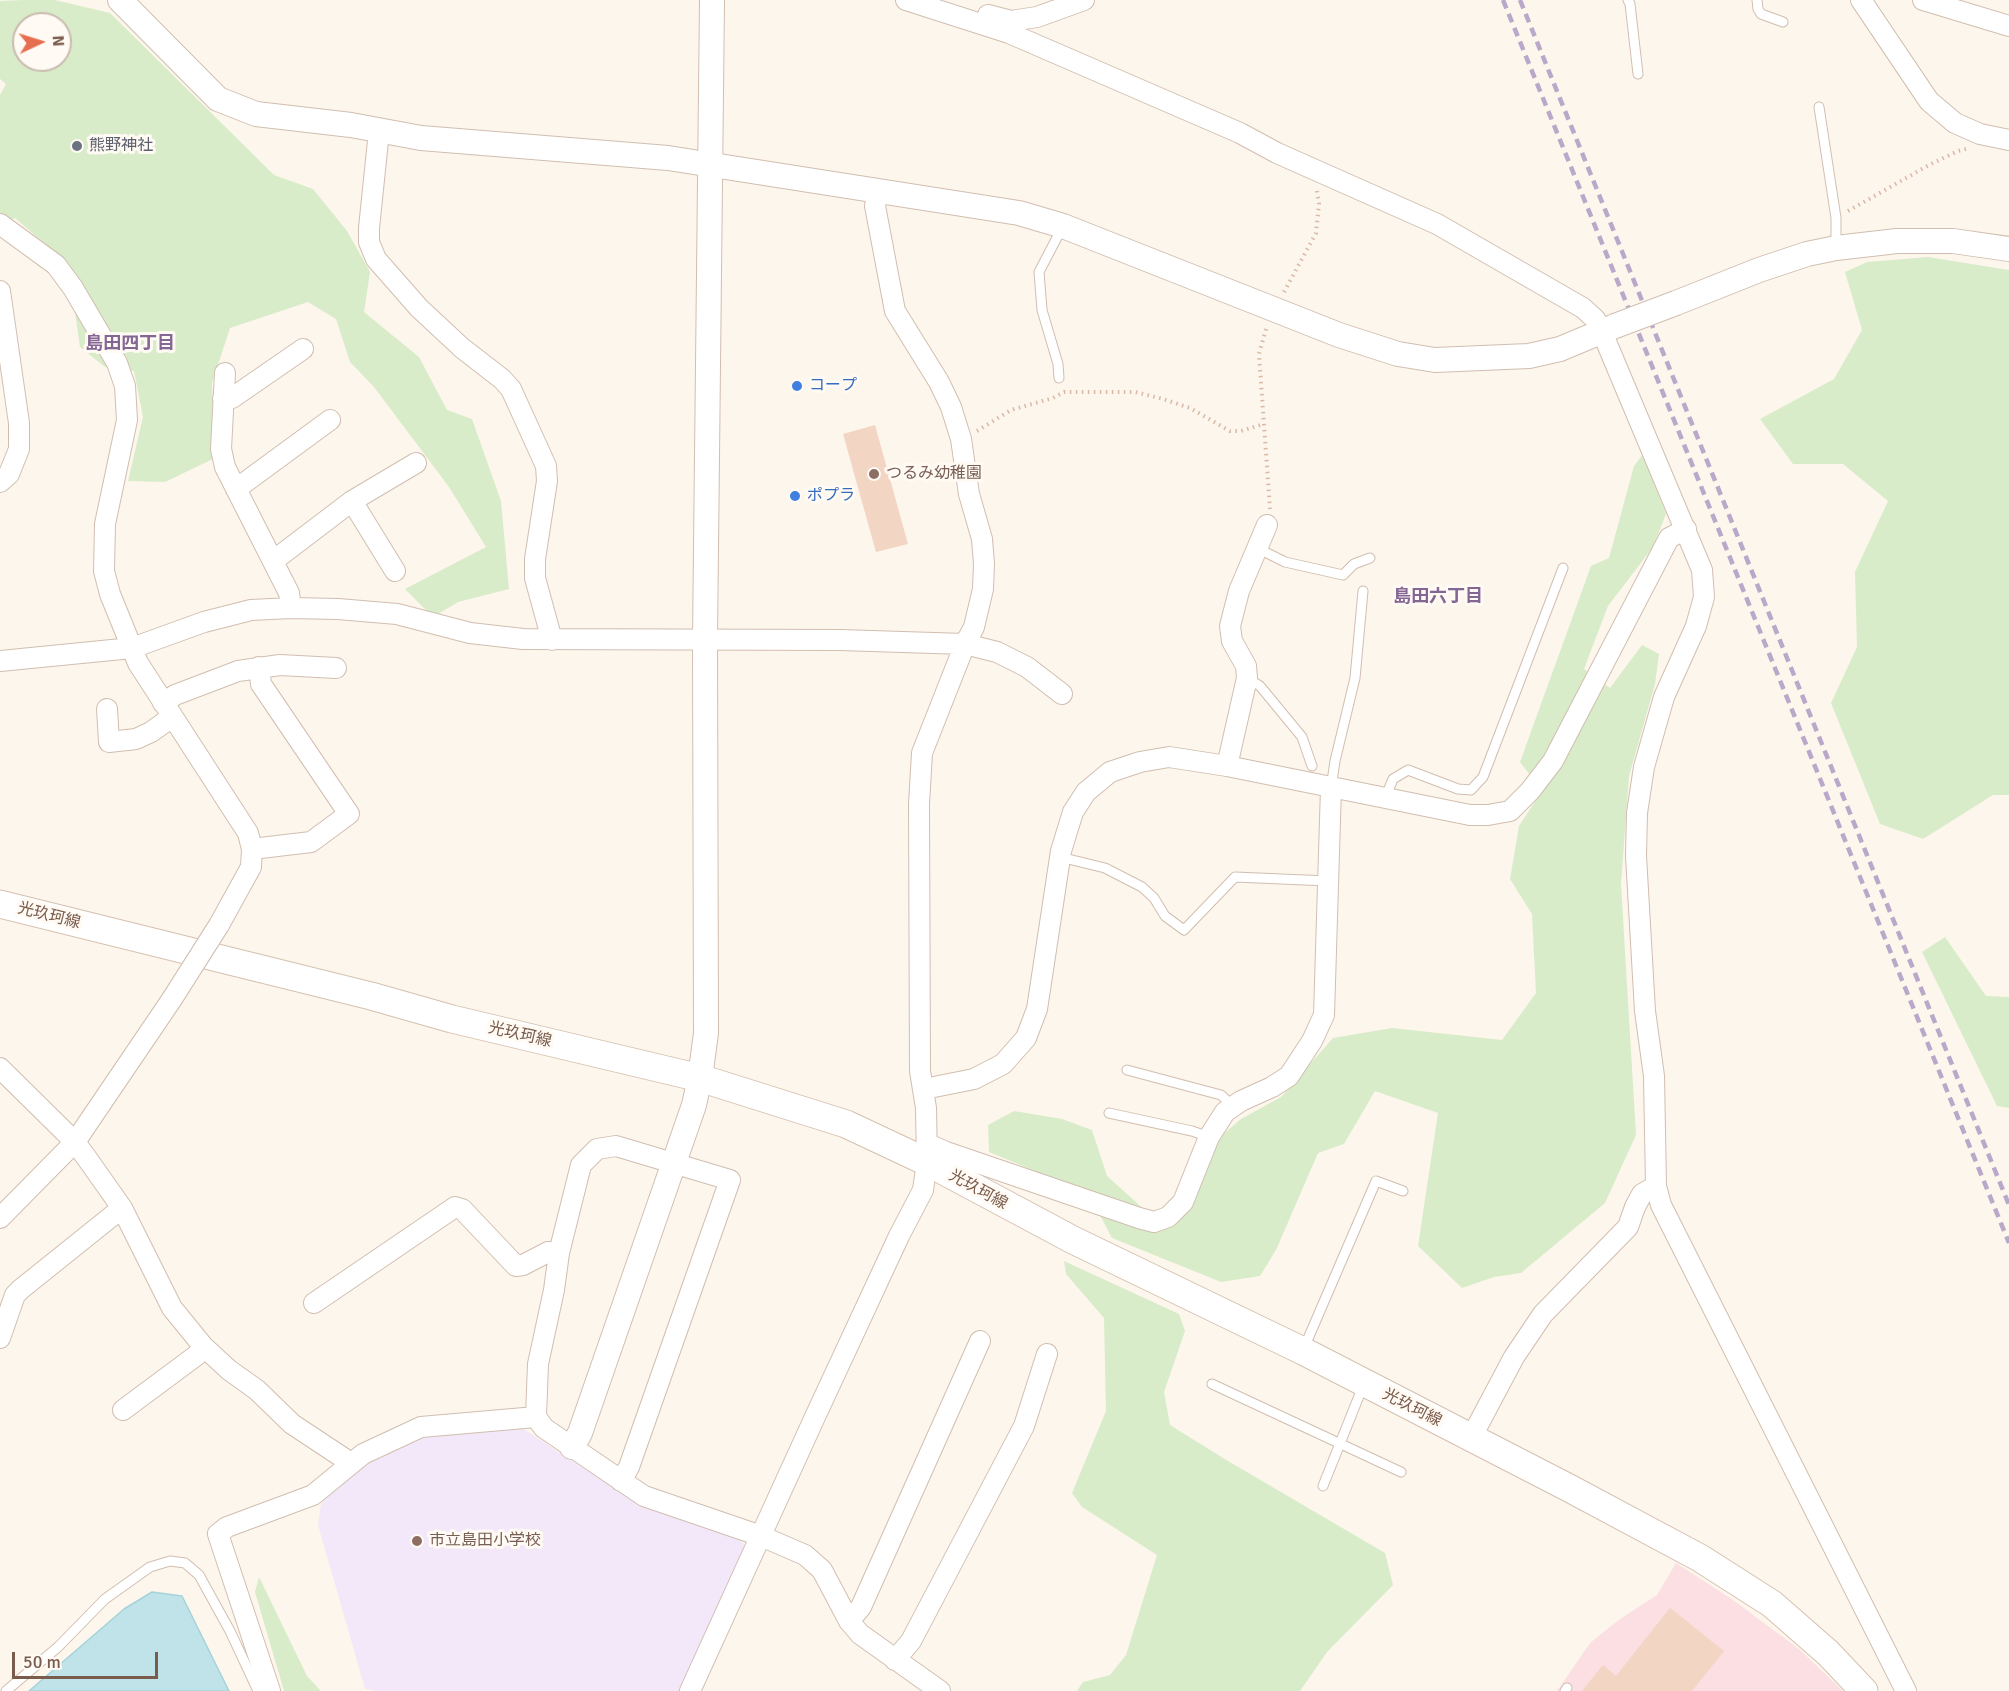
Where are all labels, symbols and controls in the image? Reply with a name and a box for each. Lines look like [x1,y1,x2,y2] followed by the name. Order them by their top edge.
[12,12,72,72] north arrow
[48,35,68,47] text: N
[89,136,153,156] place label: 熊野神社
[70,139,84,153] marker: 熊野神社
[85,333,175,355] district label: 島田四丁目
[809,376,857,396] place label: コープ
[790,379,804,393] marker: コープ
[886,464,982,484] place label: つるみ幼稚園
[867,467,881,481] marker: つるみ幼稚園
[807,486,855,506] place label: ポプラ
[788,489,802,503] marker: ポプラ
[1393,586,1483,608] district label: 島田六丁目
[16,899,82,933] street label: 光玖珂線
[487,1018,553,1052] street label: 光玖珂線
[945,1166,1011,1214] street label: 光玖珂線
[1379,1385,1445,1431] street label: 光玖珂線
[429,1531,541,1551] place label: 市立島田小学校
[410,1534,424,1548] marker: 市立島田小学校
[15,1640,160,1678] scale bar
[23,1651,61,1673] text: 50 m

